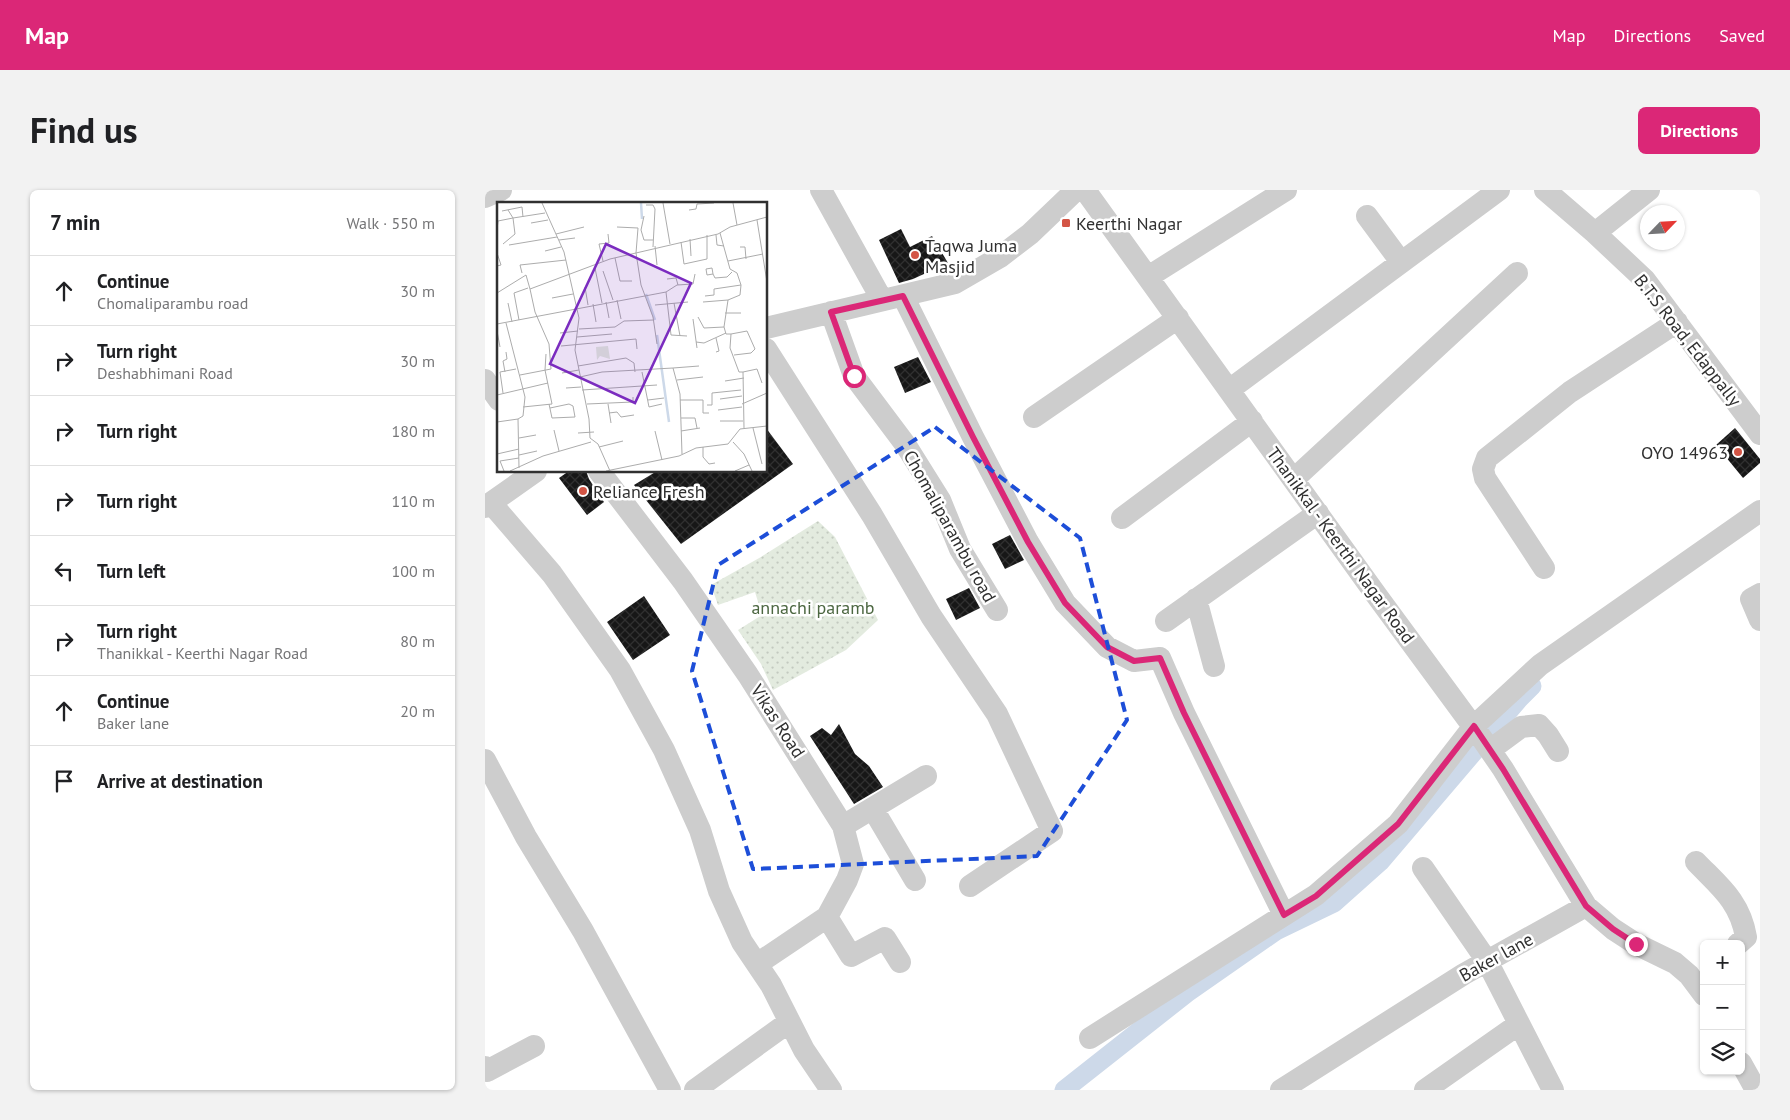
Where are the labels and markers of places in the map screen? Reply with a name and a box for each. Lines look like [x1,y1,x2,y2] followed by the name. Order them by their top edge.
[1076,212,1182,235] place label: Keerthi Nagar
[1060,217,1072,229] marker: Keerthi Nagar
[925,234,1017,278] place label: Taqwa Juma Masjid
[909,249,921,261] marker: Taqwa Juma Masjid
[1641,441,1728,464] place label: OYO 14963
[1732,446,1744,458] marker: OYO 14963
[593,480,705,503] place label: Reliance Fresh
[577,485,589,497] marker: Reliance Fresh

